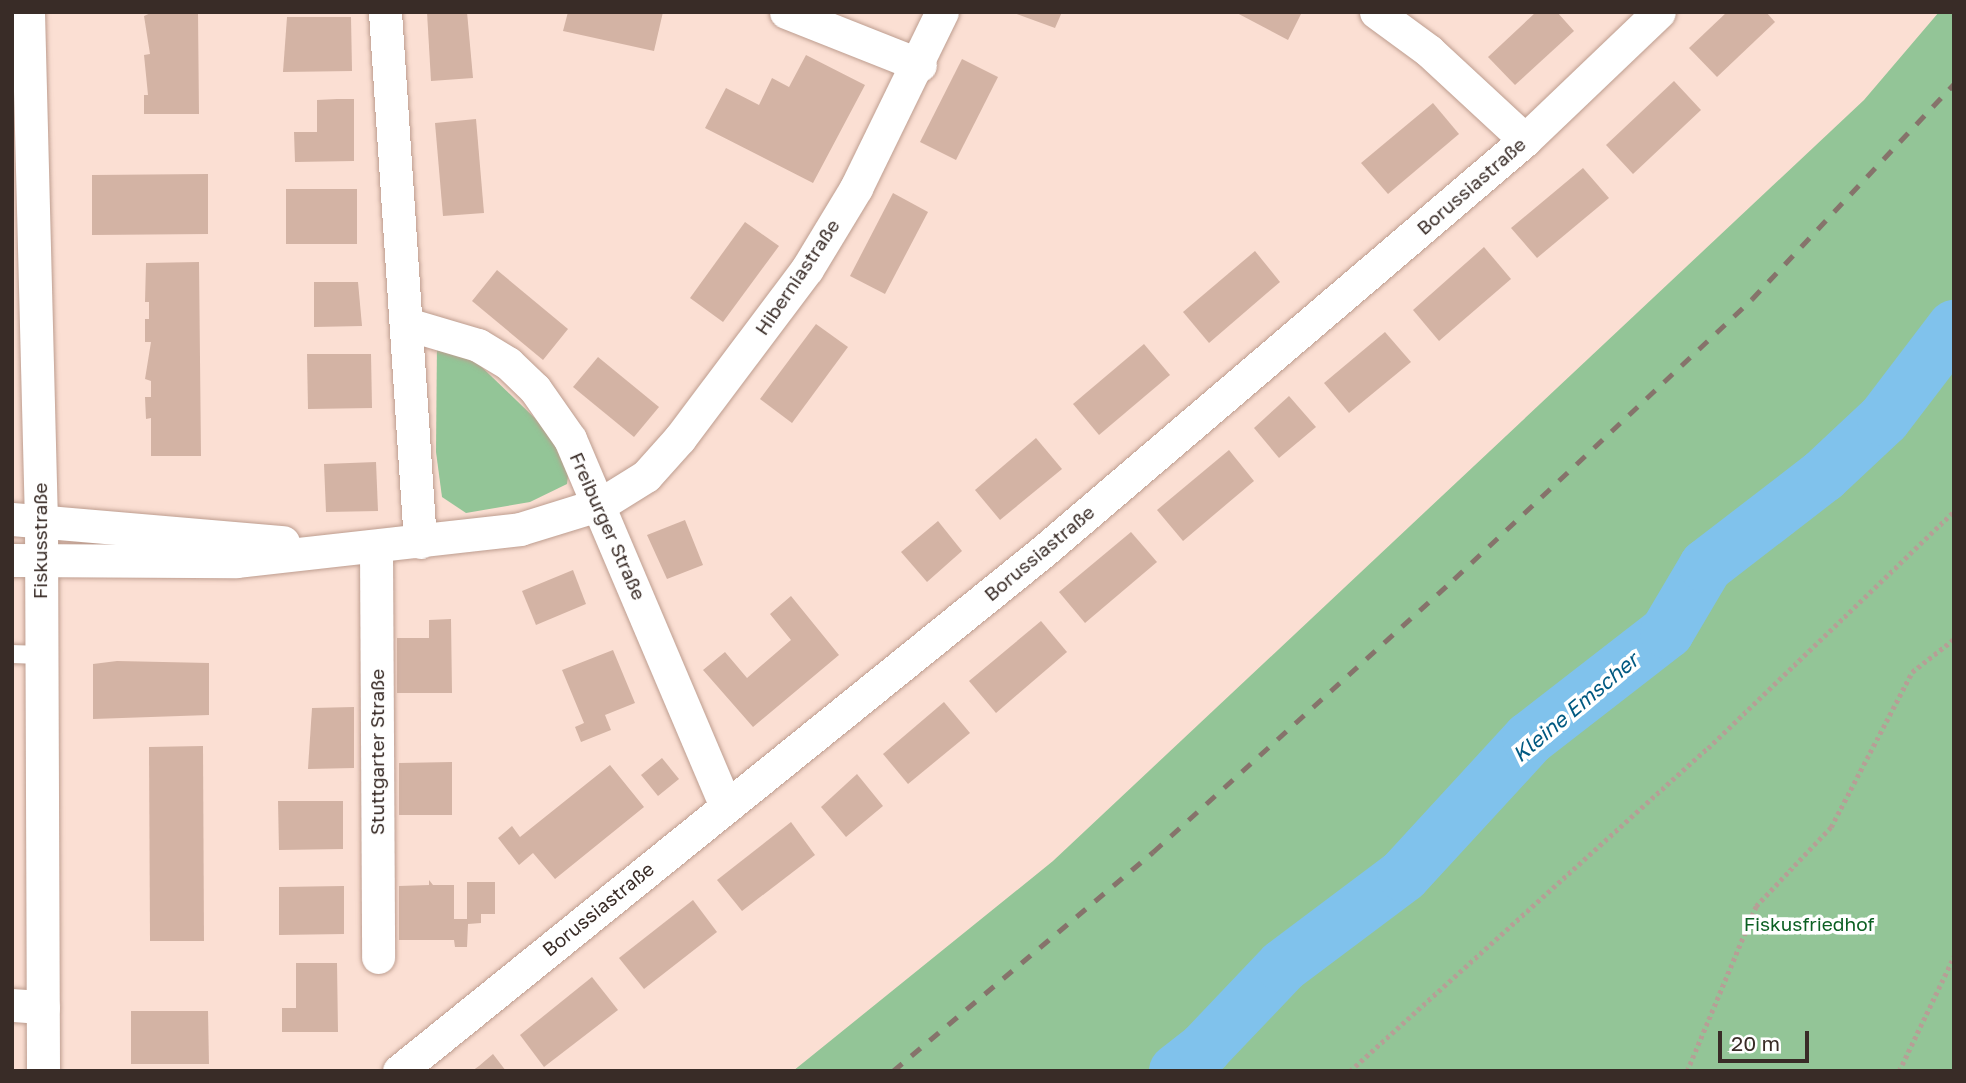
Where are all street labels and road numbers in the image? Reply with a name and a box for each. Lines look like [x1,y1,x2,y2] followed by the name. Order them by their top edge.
[1412,133,1530,239] street label: Borussiastraße
[750,215,844,339] street label: Hiberniastraße
[565,449,651,603] street label: Freiburger Straße
[29,483,51,599] street label: Fiskusstraße
[979,500,1099,606] street label: Borussiastraße
[366,669,388,835] street label: Stuttgarter Straße
[538,857,658,961] street label: Borussiastraße

